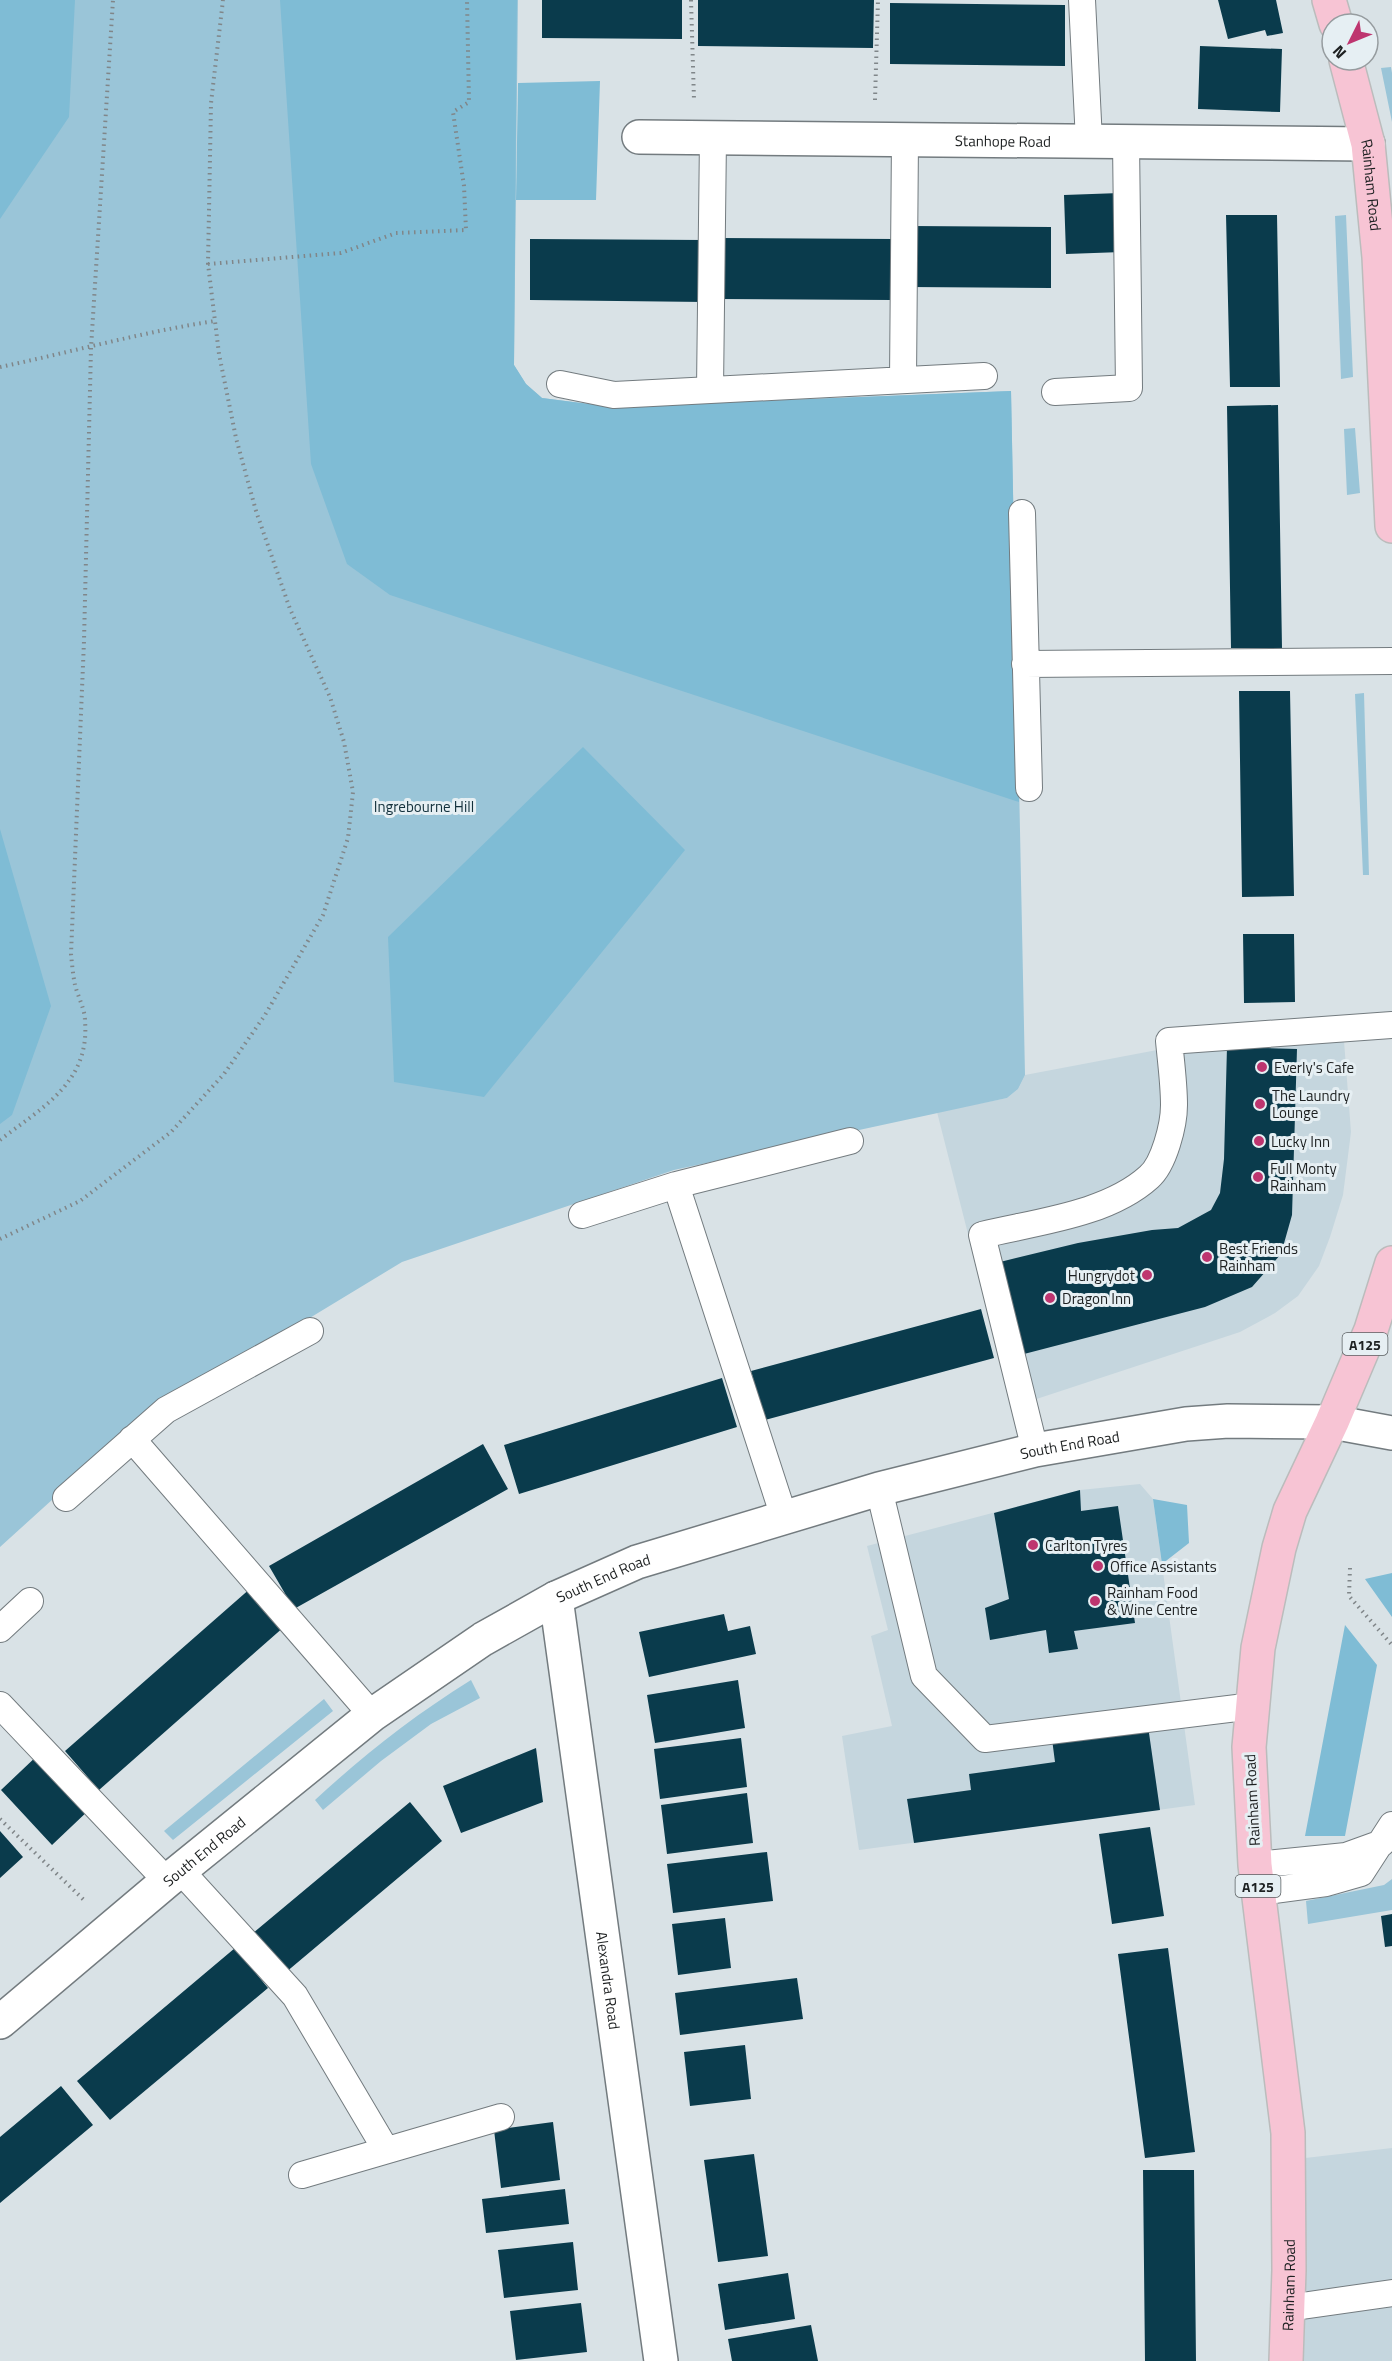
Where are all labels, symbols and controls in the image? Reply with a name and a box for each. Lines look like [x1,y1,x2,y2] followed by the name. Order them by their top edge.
[1320,12,1380,72] north arrow
[1326,40,1352,64] text: N
[955,129,1051,152] street label: Stanhope Road
[1356,136,1388,232] street label: Rainham Road
[374,795,474,818] park label: Ingrebourne Hill
[1274,1056,1354,1079] place label: Everly's Cafe
[1255,1060,1269,1074] marker: Everly's Cafe
[1272,1084,1350,1124] place label: The Laundry Lounge
[1253,1097,1267,1111] marker: The Laundry Lounge
[1271,1130,1330,1153] place label: Lucky Inn
[1252,1134,1266,1148] marker: Lucky Inn
[1270,1157,1337,1197] place label: Full Monty Rainham
[1251,1170,1265,1184] marker: Full Monty Rainham
[1219,1237,1298,1277] place label: Best Friends Rainham
[1200,1250,1214,1264] marker: Best Friends Rainham
[1068,1264,1136,1287] place label: Hungrydot
[1140,1268,1154,1282] marker: Hungrydot
[1062,1287,1131,1310] place label: Dragon Inn
[1043,1291,1057,1305] marker: Dragon Inn
[1342,1333,1388,1355] road number: A125
[1017,1424,1121,1465] street label: South End Road
[1045,1534,1128,1557] place label: Carlton Tyres
[1026,1538,1040,1552] marker: Carlton Tyres
[552,1547,653,1608] street label: South End Road
[1110,1555,1217,1578] place label: Office Assistants
[1091,1559,1105,1573] marker: Office Assistants
[1107,1581,1198,1621] place label: Rainham Food & Wine Centre
[1088,1594,1102,1608] marker: Rainham Food & Wine Centre
[1238,1753,1266,1847] street label: Rainham Road
[157,1811,250,1892] street label: South End Road
[1236,1875,1280,1897] road number: A125
[591,1930,627,2031] street label: Alexandra Road
[1275,2239,1301,2331] street label: Rainham Road

